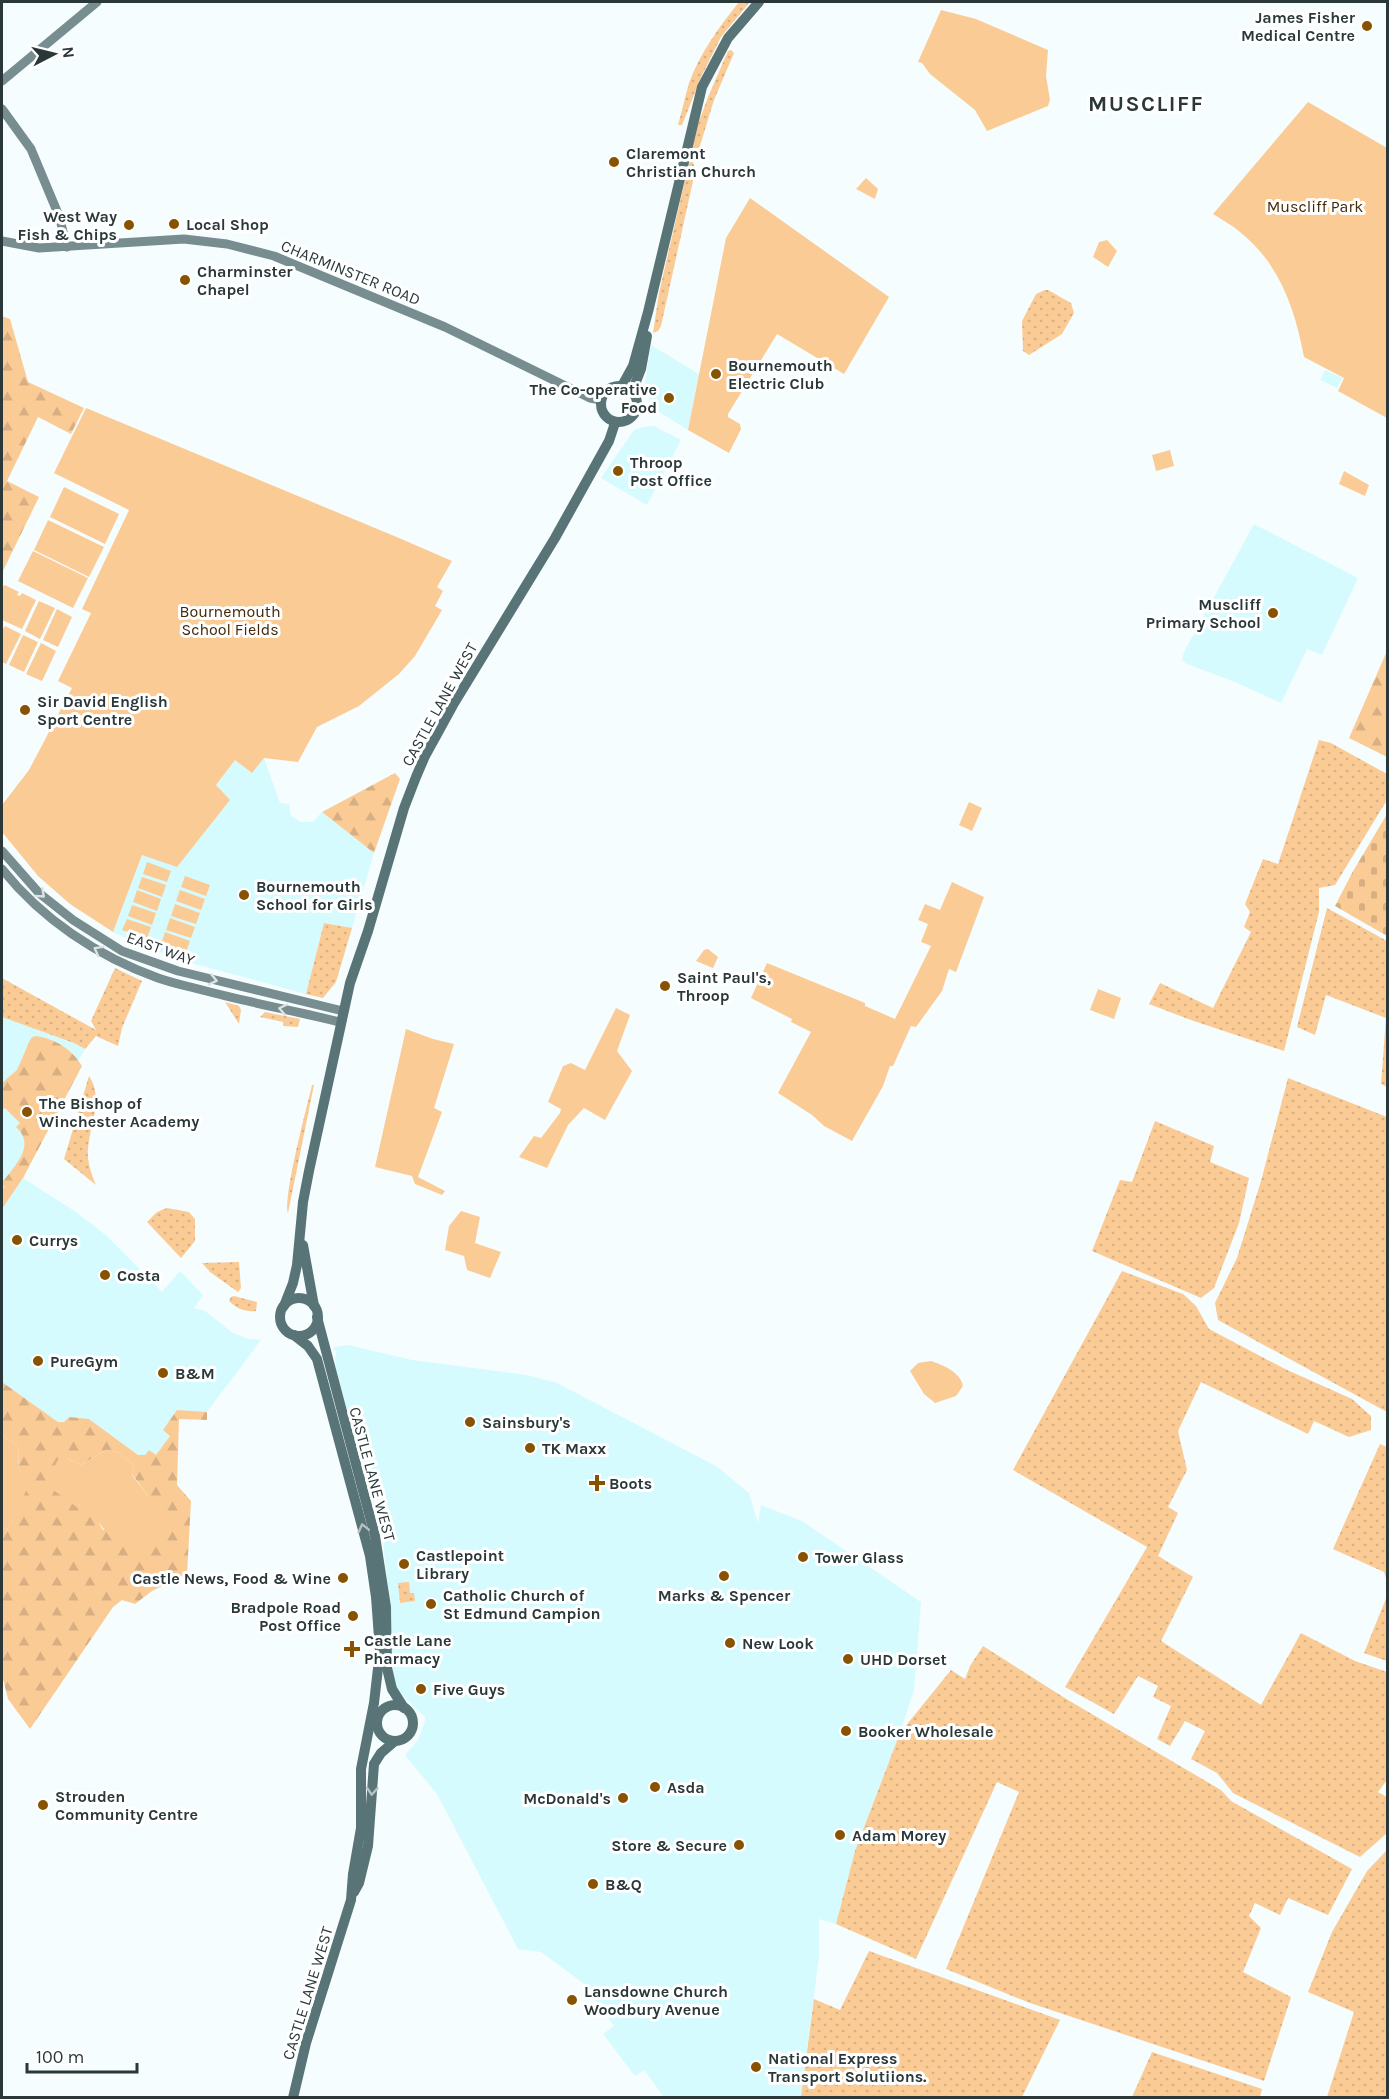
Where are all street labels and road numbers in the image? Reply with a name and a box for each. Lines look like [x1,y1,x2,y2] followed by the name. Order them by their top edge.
[278,236,423,309] street label: CHARMINSTER ROAD
[398,639,481,769] street label: CASTLE LANE WEST
[124,927,198,970] street label: EAST WAY
[345,1405,400,1543] street label: CASTLE LANE WEST
[278,1924,337,2062] street label: CASTLE LANE WEST

